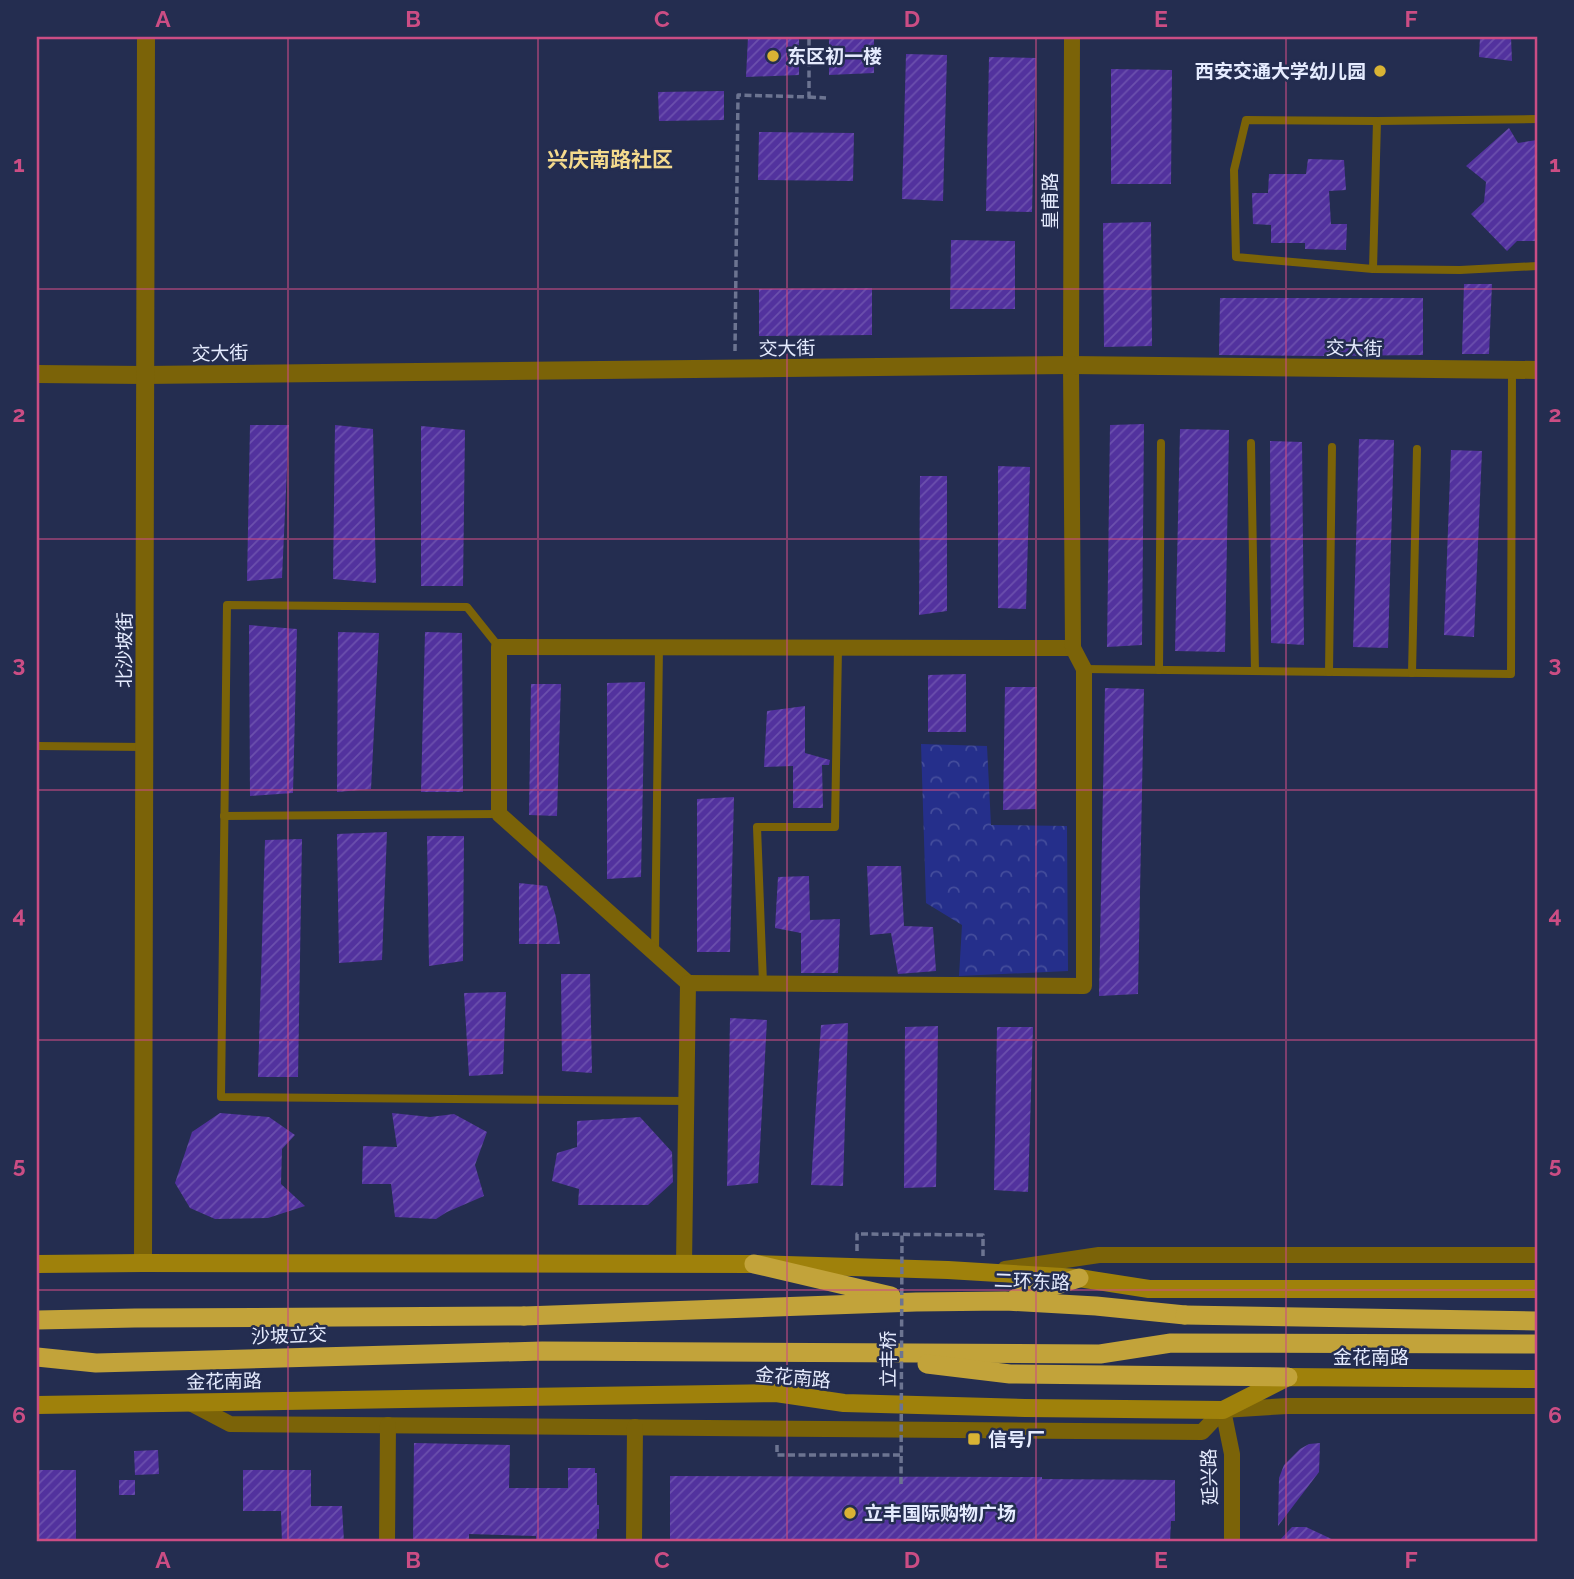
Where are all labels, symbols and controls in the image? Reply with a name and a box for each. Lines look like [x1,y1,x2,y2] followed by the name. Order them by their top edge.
[155,5,171,32] text: A
[405,5,421,32] text: B
[654,5,670,32] text: C
[904,5,920,32] text: D
[1154,5,1168,32] text: E
[1404,5,1418,32] text: F
[787,45,882,67] place label: 东区初一楼
[765,48,781,64] marker: 东区初一楼
[1195,60,1366,82] place label: 西安交通大学幼儿园
[1372,63,1388,79] marker: 西安交通大学幼儿园
[547,147,673,172] district label: 兴庆南路社区
[13,150,25,177] text: 1
[1549,150,1561,177] text: 1
[1039,172,1061,230] street label: 皇甫路
[758,337,816,359] street label: 交大街
[1325,337,1383,359] street label: 交大街
[191,342,249,364] street label: 交大街
[13,400,25,427] text: 2
[1549,400,1561,427] text: 2
[113,612,135,688] street label: 北沙坡街
[13,650,25,677] text: 3
[1549,650,1561,677] text: 3
[12,901,26,928] text: 4
[1548,901,1562,928] text: 4
[13,1151,26,1178] text: 5
[1549,1151,1562,1178] text: 5
[994,1269,1070,1293] street label: 二环东路
[251,1323,327,1347] street label: 沙坡立交
[877,1330,899,1388] street label: 立丰桥
[1333,1346,1409,1368] street label: 金花南路
[754,1363,832,1391] street label: 金花南路
[186,1369,262,1393] street label: 金花南路
[12,1401,26,1428] text: 6
[1548,1401,1562,1428] text: 6
[988,1428,1045,1450] place label: 信号厂
[966,1431,982,1447] marker: 信号厂
[1197,1448,1221,1506] street label: 延兴路
[864,1502,1016,1524] place label: 立丰国际购物广场
[842,1505,858,1521] marker: 立丰国际购物广场
[155,1546,171,1573] text: A
[405,1546,421,1573] text: B
[654,1546,670,1573] text: C
[904,1546,920,1573] text: D
[1154,1546,1168,1573] text: E
[1404,1546,1418,1573] text: F

